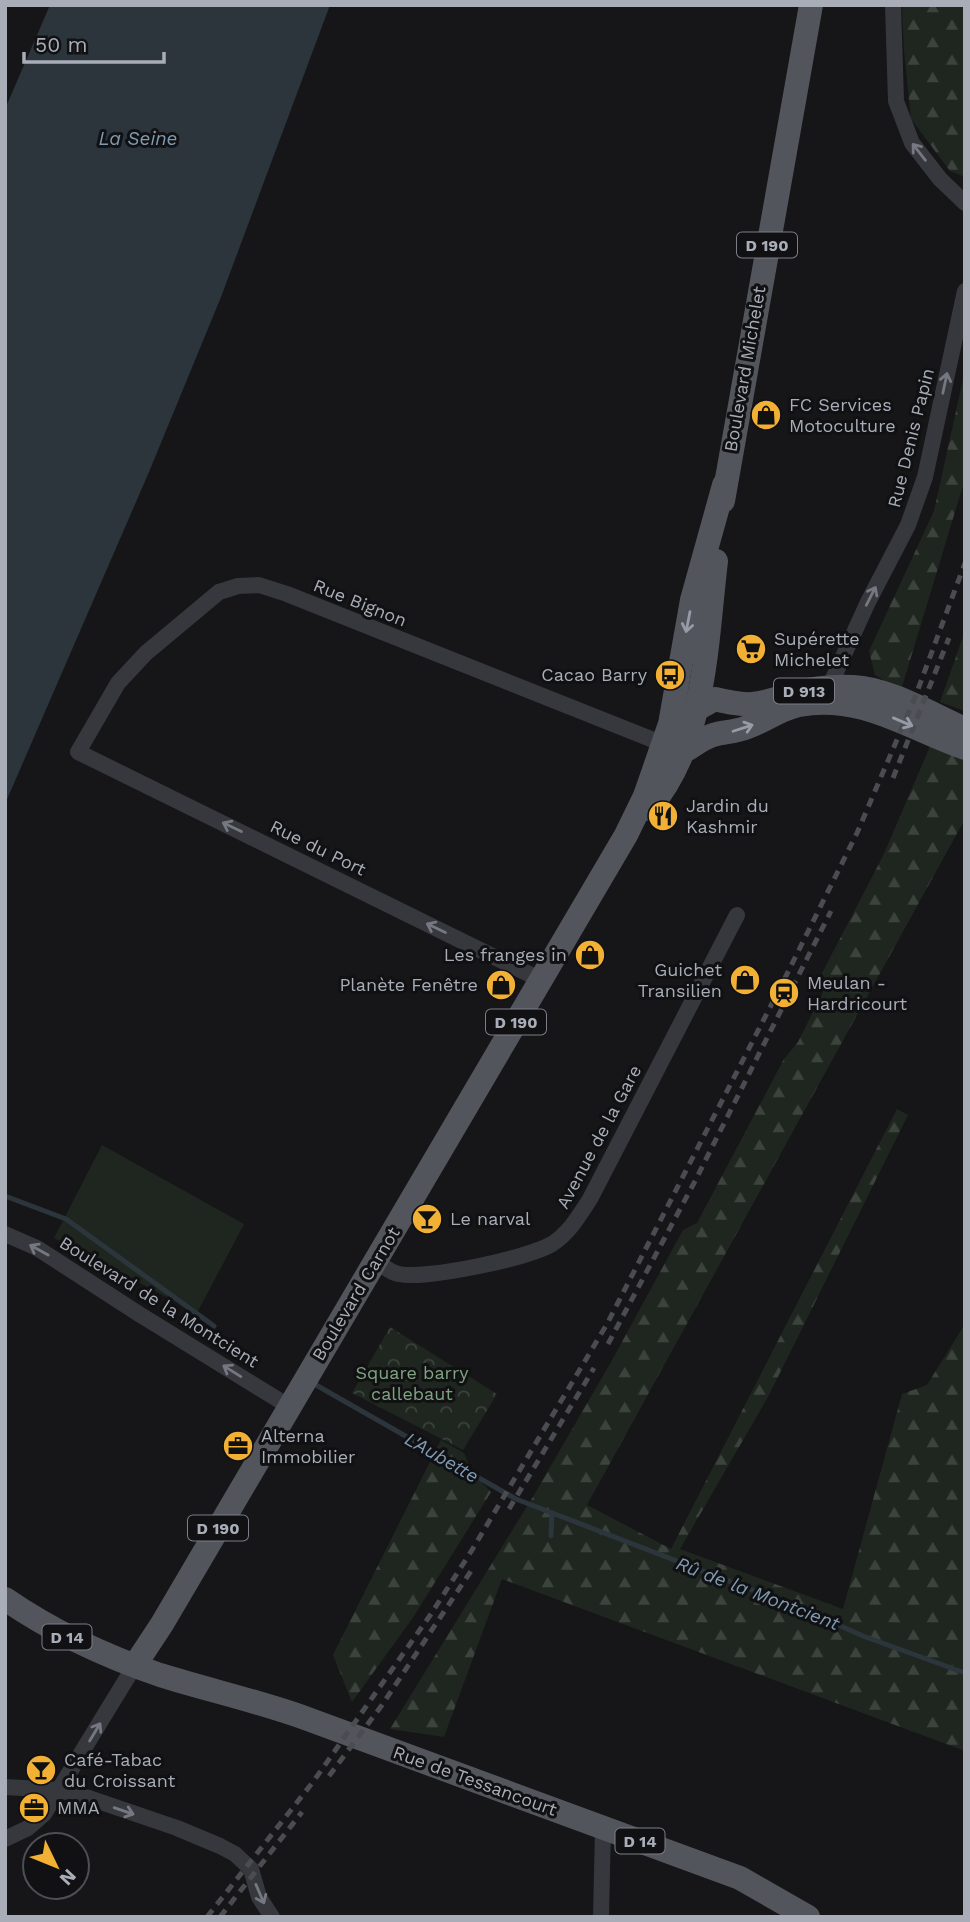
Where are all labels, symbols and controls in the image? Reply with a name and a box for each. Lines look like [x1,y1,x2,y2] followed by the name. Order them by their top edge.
[24,21,164,65] scale bar
[35,32,87,57] text: 50 m
[99,127,177,150] water label: La Seine
[912,144,927,162] one-way arrow
[737,232,797,258] road number: D 190
[720,284,770,453] street label: Boulevard Michelet
[883,366,938,510] street label: Rue Denis Papin
[940,372,953,394] one-way arrow
[789,394,896,436] place label: FC Services Motoculture
[749,398,783,432] shop icon: FC Services Motoculture
[311,574,410,631] street label: Rue Bignon
[865,586,879,607] one-way arrow
[681,610,694,633] one-way arrow
[774,628,860,670] place label: Supérette Michelet
[734,632,768,666] supermarket icon: Supérette Michelet
[653,658,687,692] bus stop icon: Cacao Barry
[541,664,648,685] place label: Cacao Barry
[774,678,834,704] road number: D 913
[892,716,913,729] one-way arrow
[731,721,753,733] one-way arrow
[686,795,769,837] place label: Jardin du Kashmir
[646,799,680,833] restaurant icon: Jardin du Kashmir
[267,815,370,880] street label: Rue du Port
[222,820,243,834] one-way arrow
[426,920,447,934] one-way arrow
[573,938,607,972] shop icon: Les franges in
[444,944,567,965] place label: Les franges in
[638,959,722,1001] place label: Guichet Transilien
[728,963,762,997] shop icon: Guichet Transilien
[484,968,518,1002] shop icon: Planète Fenêtre
[807,972,908,1014] place label: Meulan - Hardricourt
[339,974,478,995] place label: Planète Fenêtre
[767,976,801,1010] station icon: Meulan - Hardricourt
[486,1010,546,1034] road number: D 190
[552,1061,645,1212] street label: Avenue de la Gare
[410,1202,444,1236] bar icon: Le narval
[450,1208,531,1229] place label: Le narval
[307,1223,404,1364] street label: Boulevard Carnot
[56,1232,263,1372] street label: Boulevard de la Montcient
[29,1243,50,1256] one-way arrow
[355,1362,469,1404] park label: Square barry callebaut
[222,1363,242,1377] one-way arrow
[261,1425,355,1467] place label: Alterna Immobilier
[401,1427,483,1488] water label: L'Aubette
[221,1429,255,1463] office icon: Alterna Immobilier
[188,1516,248,1540] road number: D 190
[673,1552,843,1635] water label: Rû de la Montcient
[42,1624,92,1650] road number: D 14
[87,1723,102,1742] one-way arrow
[390,1741,560,1820] street label: Rue de Tessancourt
[64,1749,176,1791] place label: Café-Tabac du Croissant
[24,1753,58,1787] bar icon: Café-Tabac du Croissant
[17,1791,51,1825] office icon: MMA
[57,1797,100,1818] place label: MMA
[113,1805,135,1818] one-way arrow
[616,1828,664,1854] road number: D 14
[21,1831,91,1901] north arrow
[55,1864,81,1890] text: N
[254,1883,267,1904] one-way arrow

